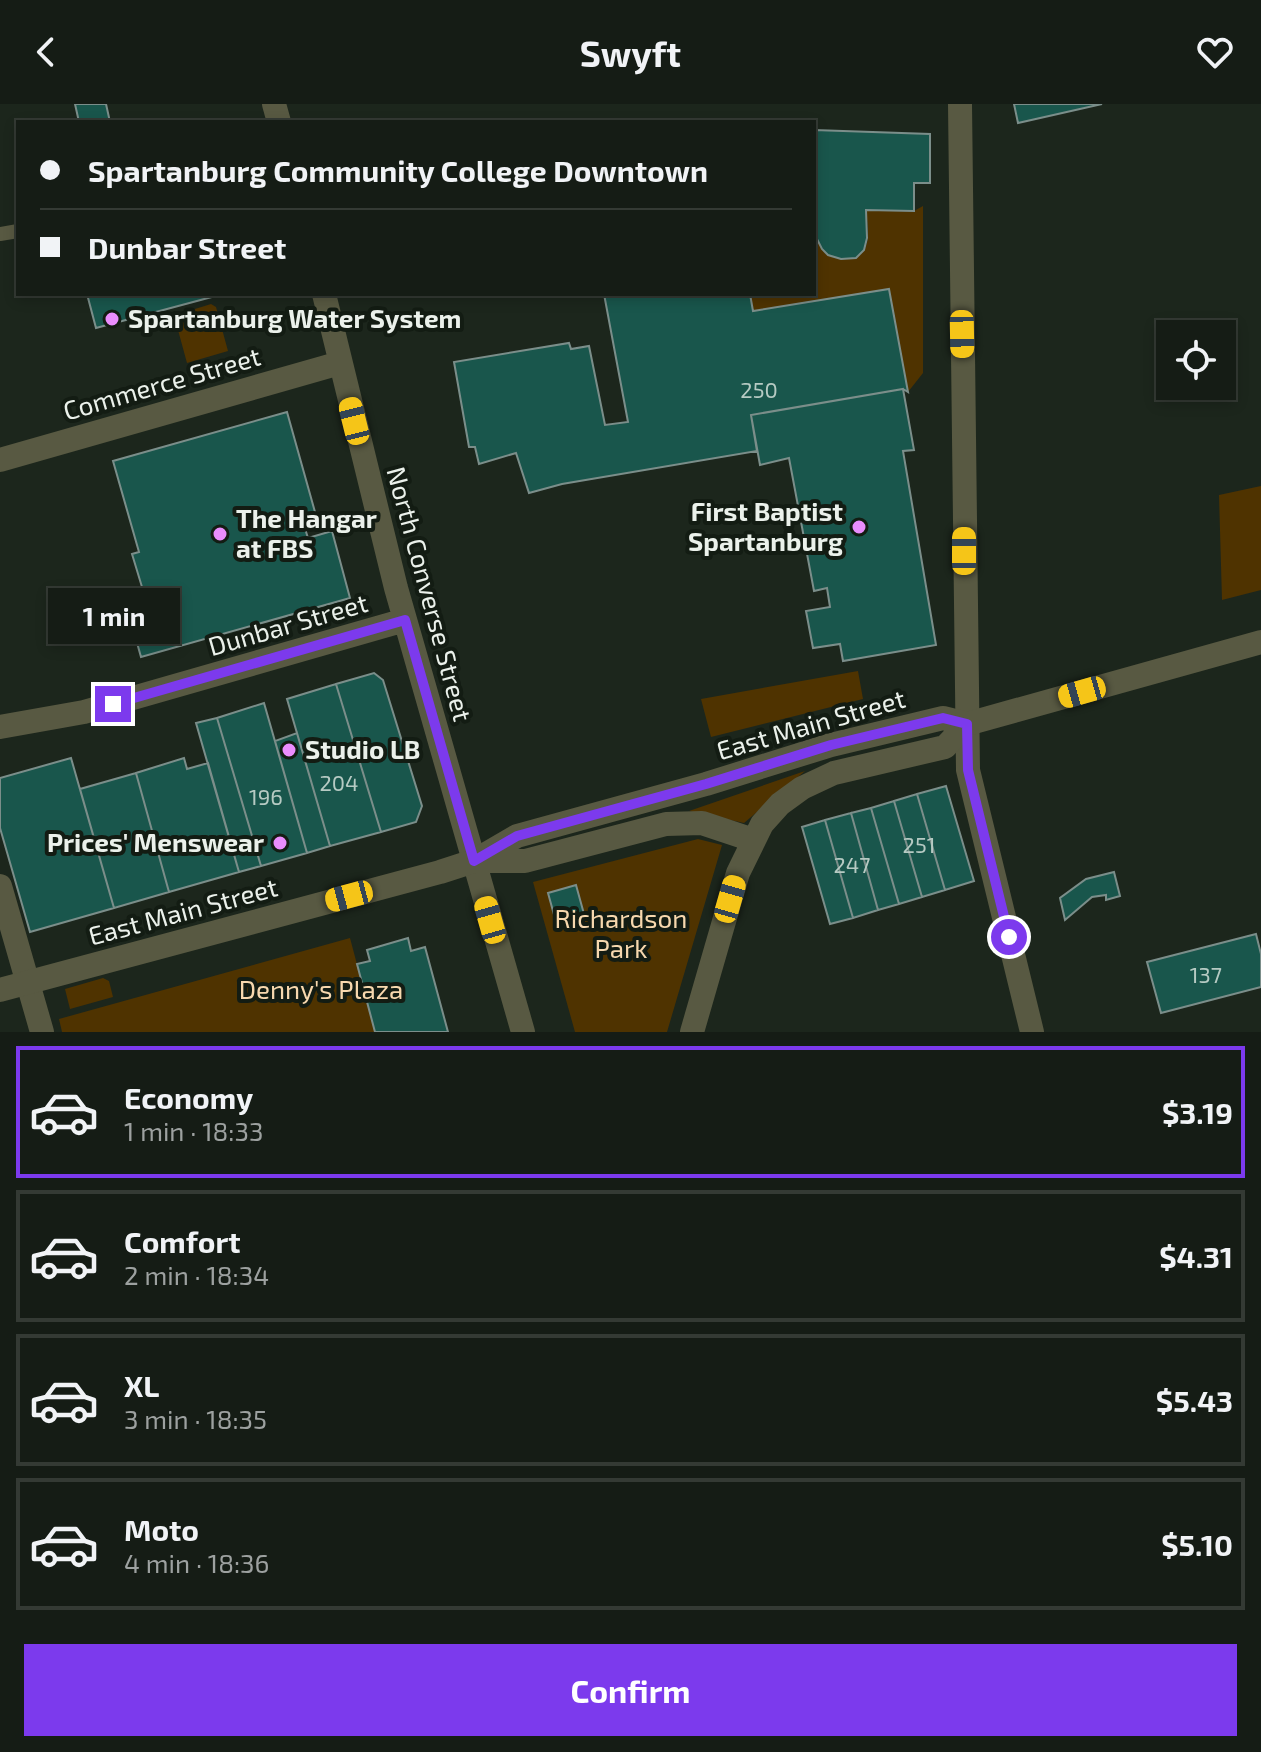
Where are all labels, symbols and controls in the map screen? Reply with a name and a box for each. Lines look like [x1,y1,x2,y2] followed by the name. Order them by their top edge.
[24,30,68,74] icon: back
[1193,30,1237,74] icon: heart
[580,31,681,74] text: Swyft
[88,152,708,188] text: Spartanburg Community College Downtown
[88,229,286,265] text: Dunbar Street
[128,302,461,334] place label: Spartanburg Water System
[103,310,121,328] marker: Spartanburg Water System
[950,310,974,358] car
[1156,320,1236,400] map controls
[1156,320,1236,400] button: locate
[59,340,264,426] street label: Commerce Street
[740,376,778,402] house number: 250
[337,395,371,447] car
[382,463,479,724] street label: North Converse Street
[688,495,843,556] place label: First Baptist Spartanburg
[236,502,377,563] place label: The Hangar at FBS
[850,518,868,536] marker: First Baptist Spartanburg
[211,525,229,543] marker: The Hangar at FBS
[952,527,976,575] car
[204,586,371,661] street label: Dunbar Street
[47,588,179,644] callout: 1 min
[83,600,145,631] text: 1 min
[1056,674,1108,710] car
[713,682,908,765] street label: East Main Street
[95,686,131,722] route end
[305,733,420,764] place label: Studio LB
[280,741,298,759] marker: Studio LB
[319,769,359,795] house number: 204
[249,783,283,809] house number: 196
[47,826,264,857] place label: Prices' Menswear
[903,831,935,857] house number: 251
[271,834,289,852] marker: Prices' Menswear
[833,851,871,877] house number: 247
[85,870,281,951] street label: East Main Street
[712,873,748,925] car
[323,878,375,914] car
[472,894,508,946] car
[555,902,687,963] park label: Richardson Park
[991,919,1027,955] route start
[1190,961,1222,987] house number: 137
[239,973,403,1004] park label: Denny's Plaza
[28,1076,100,1148] icon: car
[124,1079,253,1115] text: Economy
[1162,1094,1233,1130] text: $3.19
[124,1115,263,1146] text: 1 min · 18:33
[28,1220,100,1292] icon: car
[124,1223,241,1259] text: Comfort
[1159,1238,1233,1274] text: $4.31
[124,1259,269,1290] text: 2 min · 18:34
[28,1364,100,1436] icon: car
[124,1367,159,1403] text: XL
[1156,1382,1233,1418] text: $5.43
[124,1403,267,1434] text: 3 min · 18:35
[28,1508,100,1580] icon: car
[124,1511,199,1547] text: Moto
[1161,1526,1233,1562] text: $5.10
[124,1547,269,1578] text: 4 min · 18:36
[24,1644,1237,1736] button: Confirm

